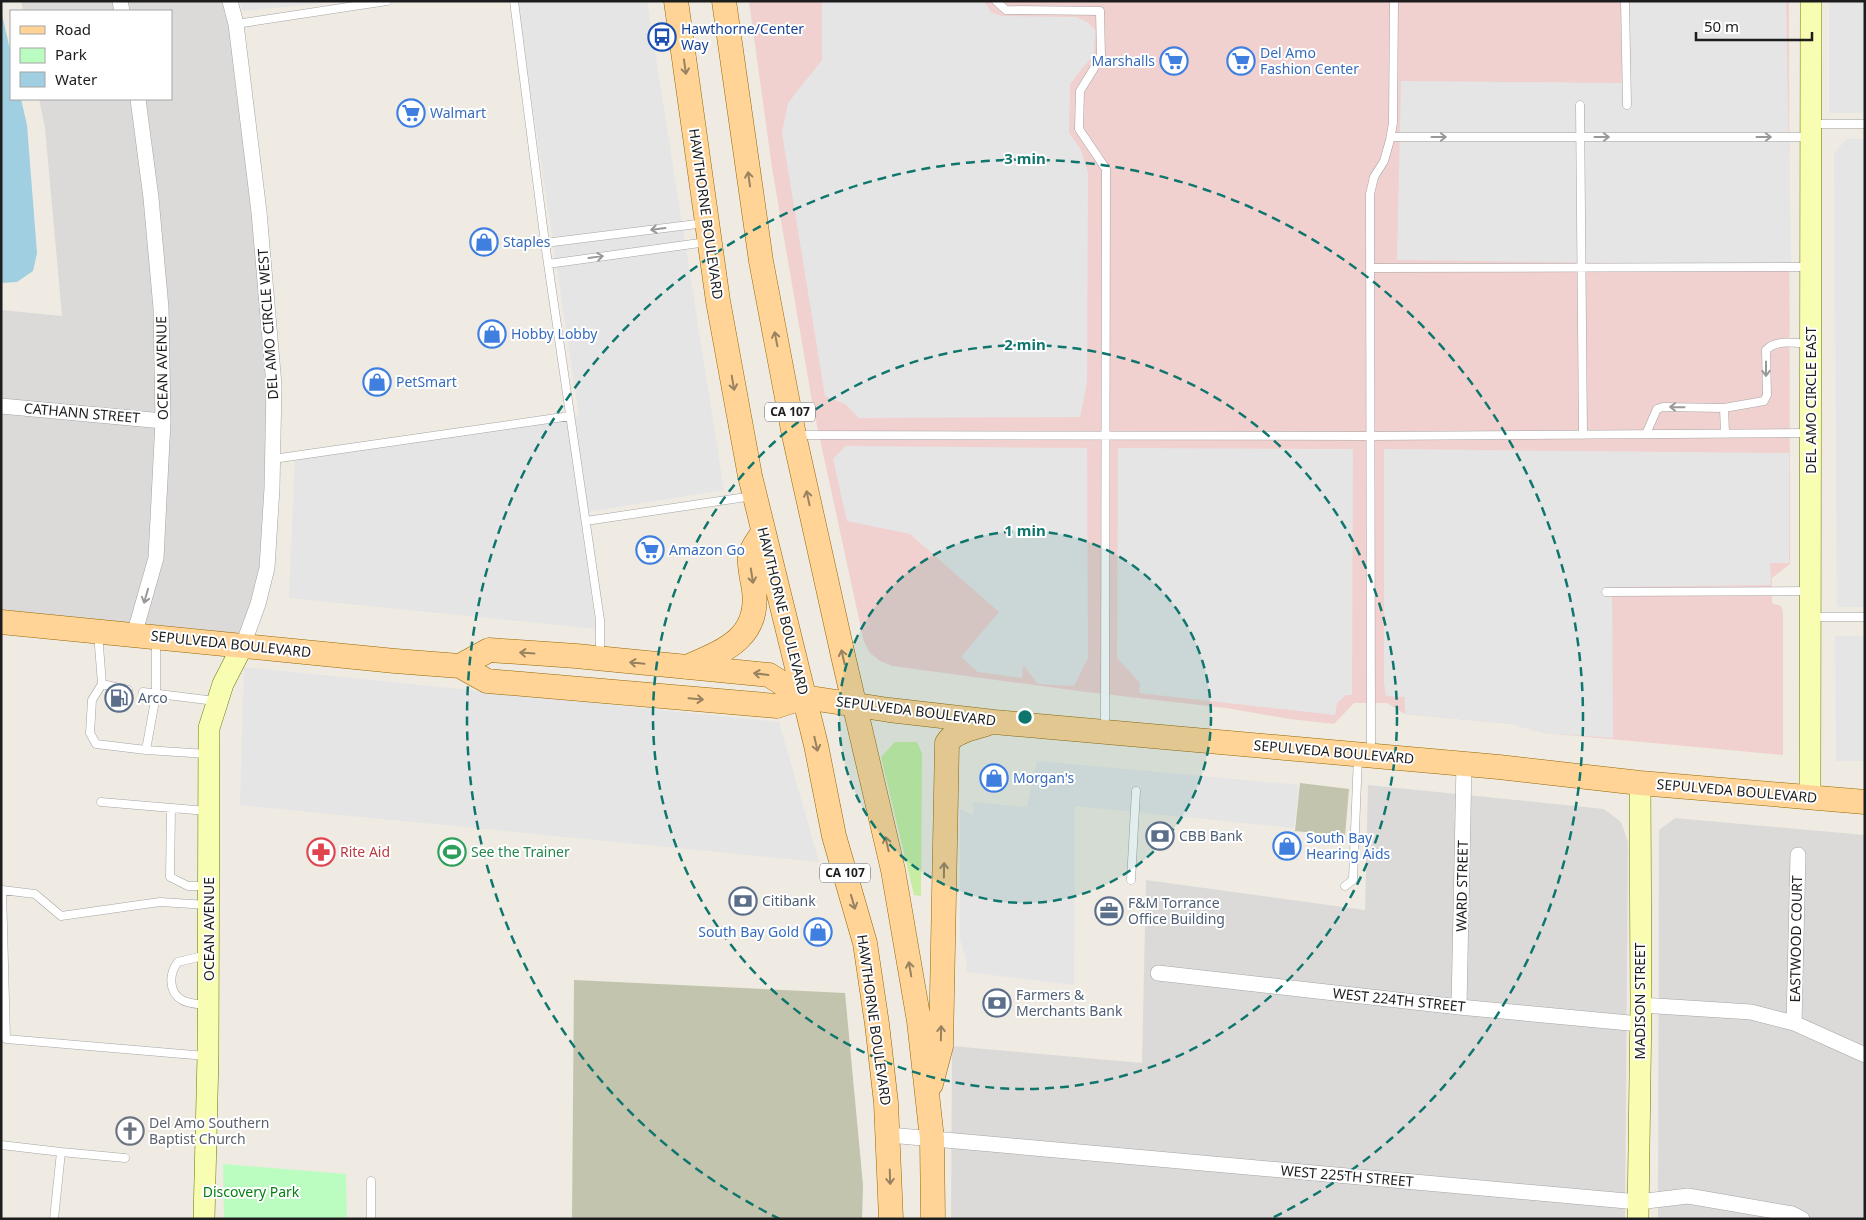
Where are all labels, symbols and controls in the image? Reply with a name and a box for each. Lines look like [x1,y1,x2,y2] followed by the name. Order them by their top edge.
[10,10,172,100] legend
[1696,10,1812,42] scale bar
[1704,16,1739,36] text: 50 m
[55,19,91,39] text: Road
[681,19,804,54] place label: Hawthorne/Center Way
[647,22,677,52] bus stop icon: Hawthorne/Center Way
[1260,43,1359,78] place label: Del Amo Fashion Center
[55,44,87,64] text: Park
[1159,46,1189,76] supermarket icon: Marshalls
[1226,46,1256,76] supermarket icon: Del Amo Fashion Center
[1092,51,1155,70] place label: Marshalls
[680,59,690,75] one-way arrow
[55,69,97,89] text: Water
[396,98,426,128] supermarket icon: Walmart
[430,103,486,122] place label: Walmart
[685,127,728,301] street label: HAWTHORNE BOULEVARD
[1431,132,1447,142] one-way arrow
[1594,132,1610,142] one-way arrow
[1756,132,1772,142] one-way arrow
[1004,148,1046,168] text: 3 min
[744,171,754,187] one-way arrow
[651,224,667,234] one-way arrow
[469,227,499,257] shop icon: Staples
[503,232,551,251] place label: Staples
[253,248,282,400] street label: DEL AMO CIRCLE WEST
[588,252,604,262] one-way arrow
[151,316,172,420] street label: OCEAN AVENUE
[477,319,507,349] shop icon: Hobby Lobby
[511,324,598,343] place label: Hobby Lobby
[1801,326,1820,474] street label: DEL AMO CIRCLE EAST
[770,332,780,348] one-way arrow
[1004,334,1046,354] text: 2 min
[1762,361,1771,377] one-way arrow
[362,367,392,397] shop icon: PetSmart
[396,372,457,391] place label: PetSmart
[728,375,738,391] one-way arrow
[23,398,141,427] street label: CATHANN STREET
[765,402,815,422] road number: CA 107
[1669,403,1685,412] one-way arrow
[803,491,812,507] one-way arrow
[1004,520,1046,540] text: 1 min
[753,525,814,697] street label: HAWTHORNE BOULEVARD
[635,535,665,565] supermarket icon: Amazon Go
[669,540,745,559] place label: Amazon Go
[748,568,758,584] one-way arrow
[141,588,151,604] one-way arrow
[150,626,312,661] street label: SEPULVEDA BOULEVARD
[520,648,536,658] one-way arrow
[838,650,847,666] one-way arrow
[629,658,645,667] one-way arrow
[754,669,770,679] one-way arrow
[104,683,134,713] fuel station icon: Arco
[138,688,168,707] place label: Arco
[835,691,997,730] street label: SEPULVEDA BOULEVARD
[688,695,704,704] one-way arrow
[1016,708,1034,726] centre of rings
[811,735,821,751] one-way arrow
[1253,735,1415,768] street label: SEPULVEDA BOULEVARD
[979,763,1009,793] shop icon: Morgan's
[1013,768,1075,787] place label: Morgan's
[1656,774,1818,807] street label: SEPULVEDA BOULEVARD
[1145,821,1175,851] bank icon: CBB Bank
[1179,826,1243,845] place label: CBB Bank
[1306,828,1391,863] place label: South Bay Hearing Aids
[1272,831,1302,861] shop icon: South Bay Hearing Aids
[882,836,891,852] one-way arrow
[306,837,336,867] pharmacy icon: Rite Aid
[437,837,467,867] sports icon: See the Trainer
[1451,840,1472,932] street label: WARD STREET
[340,842,390,861] place label: Rite Aid
[471,842,570,861] place label: See the Trainer
[939,863,949,879] one-way arrow
[820,864,870,882] road number: CA 107
[1785,875,1806,1003] street label: EASTWOOD COURT
[199,877,218,981] street label: OCEAN AVENUE
[728,886,758,916] bank icon: Citibank
[762,891,816,910] place label: Citibank
[1128,893,1225,928] place label: F&M Torrance Office Building
[849,894,858,910] one-way arrow
[1094,896,1124,926] office icon: F&M Torrance Office Building
[803,917,833,947] shop icon: South Bay Gold
[698,922,799,941] place label: South Bay Gold
[853,933,896,1107] street label: HAWTHORNE BOULEVARD
[1630,942,1649,1060] street label: MADISON STREET
[905,961,915,977] one-way arrow
[1332,983,1467,1016] street label: WEST 224TH STREET
[1016,985,1123,1020] place label: Farmers & Merchants Bank
[982,988,1012,1018] bank icon: Farmers & Merchants Bank
[936,1025,946,1042] one-way arrow
[149,1113,269,1148] place label: Del Amo Southern Baptist Church
[115,1116,145,1146] church icon: Del Amo Southern Baptist Church
[1280,1160,1414,1191] street label: WEST 225TH STREET
[886,1168,895,1184] one-way arrow
[203,1182,300,1201] park label: Discovery Park

